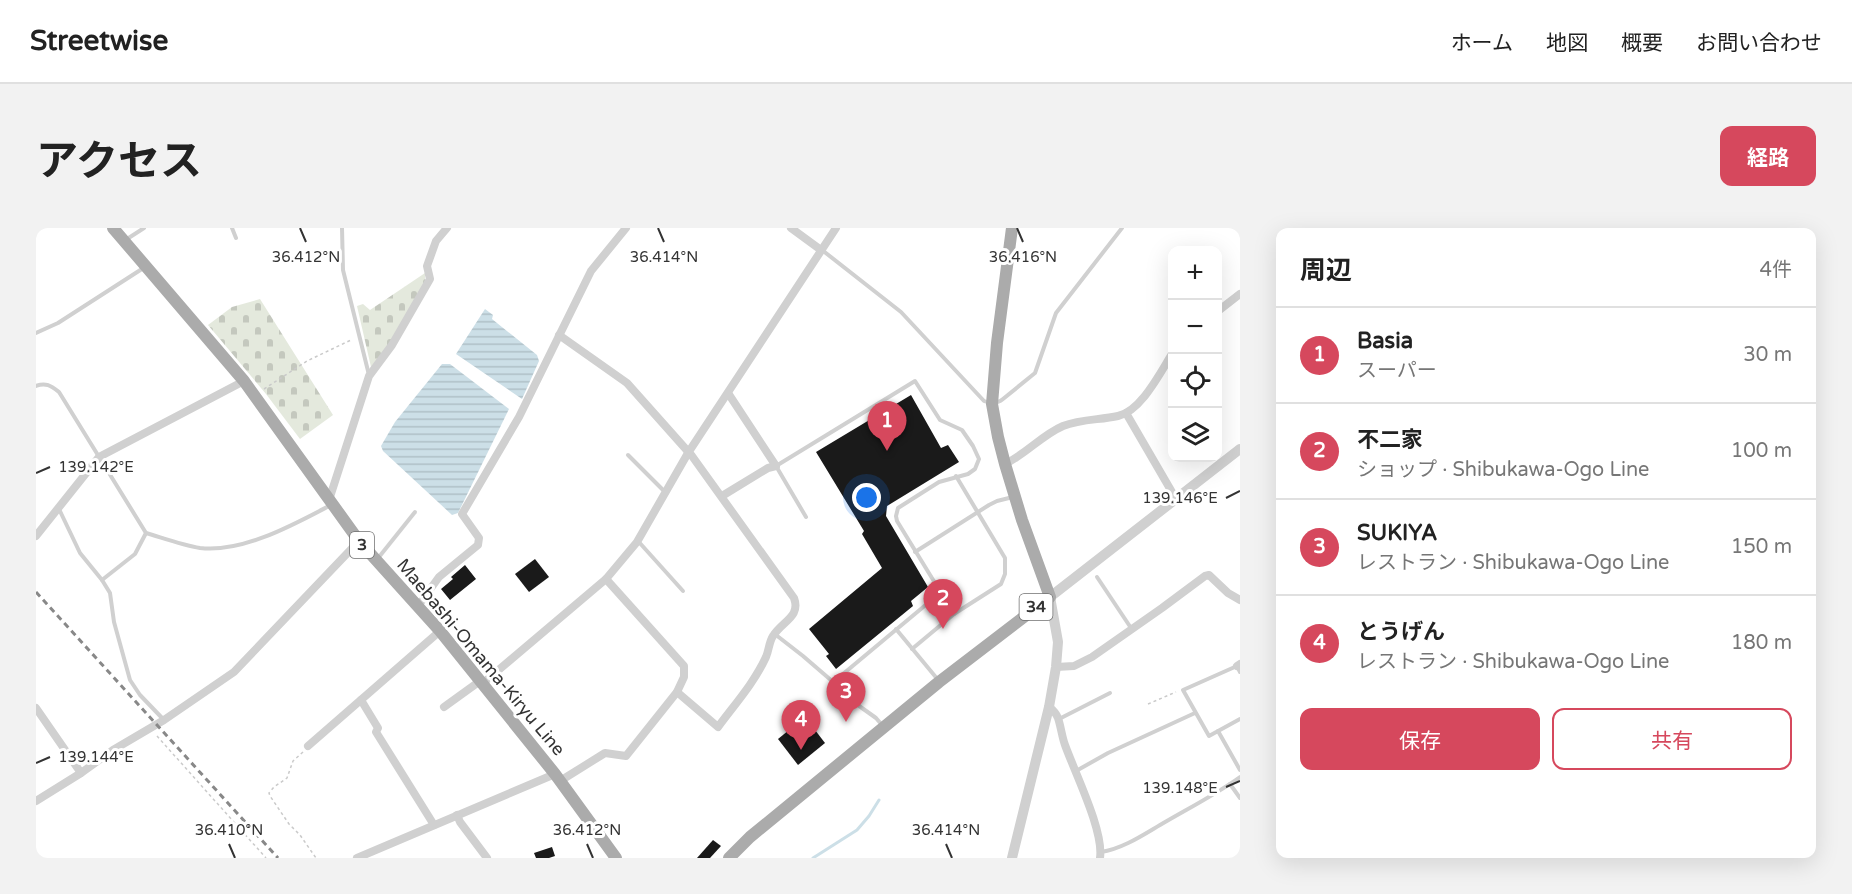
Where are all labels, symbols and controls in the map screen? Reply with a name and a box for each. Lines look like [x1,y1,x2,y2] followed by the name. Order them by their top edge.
[30,24,168,58] text: Streetwise
[1451,31,1513,56] text: ホーム
[1546,31,1588,56] text: 地図
[1621,31,1663,56] text: 概要
[1696,31,1822,56] text: お問い合わせ
[1720,126,1816,186] button: 経路
[36,136,202,187] text: アクセス
[1168,246,1222,462] map controls
[1168,246,1222,300] button: +
[272,248,340,266] text: 36.412°N
[630,248,698,266] text: 36.414°N
[989,248,1057,266] text: 36.416°N
[1300,255,1352,286] text: 周辺
[1759,258,1792,282] text: 4件
[1168,300,1222,354] button: −
[1357,328,1413,354] text: Basia
[1313,343,1326,367] text: 1
[1743,343,1792,367] text: 30 m
[1168,354,1222,408] button: locate
[1357,359,1437,383] text: スーパー
[868,402,906,451] pin: 1
[1168,408,1222,462] button: layers
[1357,427,1423,453] text: 不二家
[1313,439,1326,463] text: 2
[1731,439,1792,463] text: 100 m
[58,458,134,476] text: 139.142°E
[1357,458,1649,482] text: ショップ · Shibukawa-Ogo Line
[852,483,881,512] your location
[1142,489,1218,507] text: 139.146°E
[1357,520,1437,546] text: SUKIYA
[350,532,374,558] road number: 3
[1313,535,1326,559] text: 3
[1731,535,1792,559] text: 150 m
[1357,551,1669,575] text: レストラン · Shibukawa-Ogo Line
[392,554,570,760] street label: Maebashi-Omama-Kiryu Line
[924,580,962,629] pin: 2
[1020,594,1052,620] road number: 34
[1357,619,1445,645] text: とうげん
[1313,631,1326,655] text: 4
[1731,631,1792,655] text: 180 m
[1357,650,1669,674] text: レストラン · Shibukawa-Ogo Line
[826,672,866,722] pin: 3
[782,700,820,750] pin: 4
[1300,708,1540,770] button: 保存
[1552,708,1792,770] button: 共有
[58,748,134,766] text: 139.144°E
[1142,779,1218,797] text: 139.148°E
[195,821,263,839] text: 36.410°N
[553,821,621,839] text: 36.412°N
[912,821,980,839] text: 36.414°N

